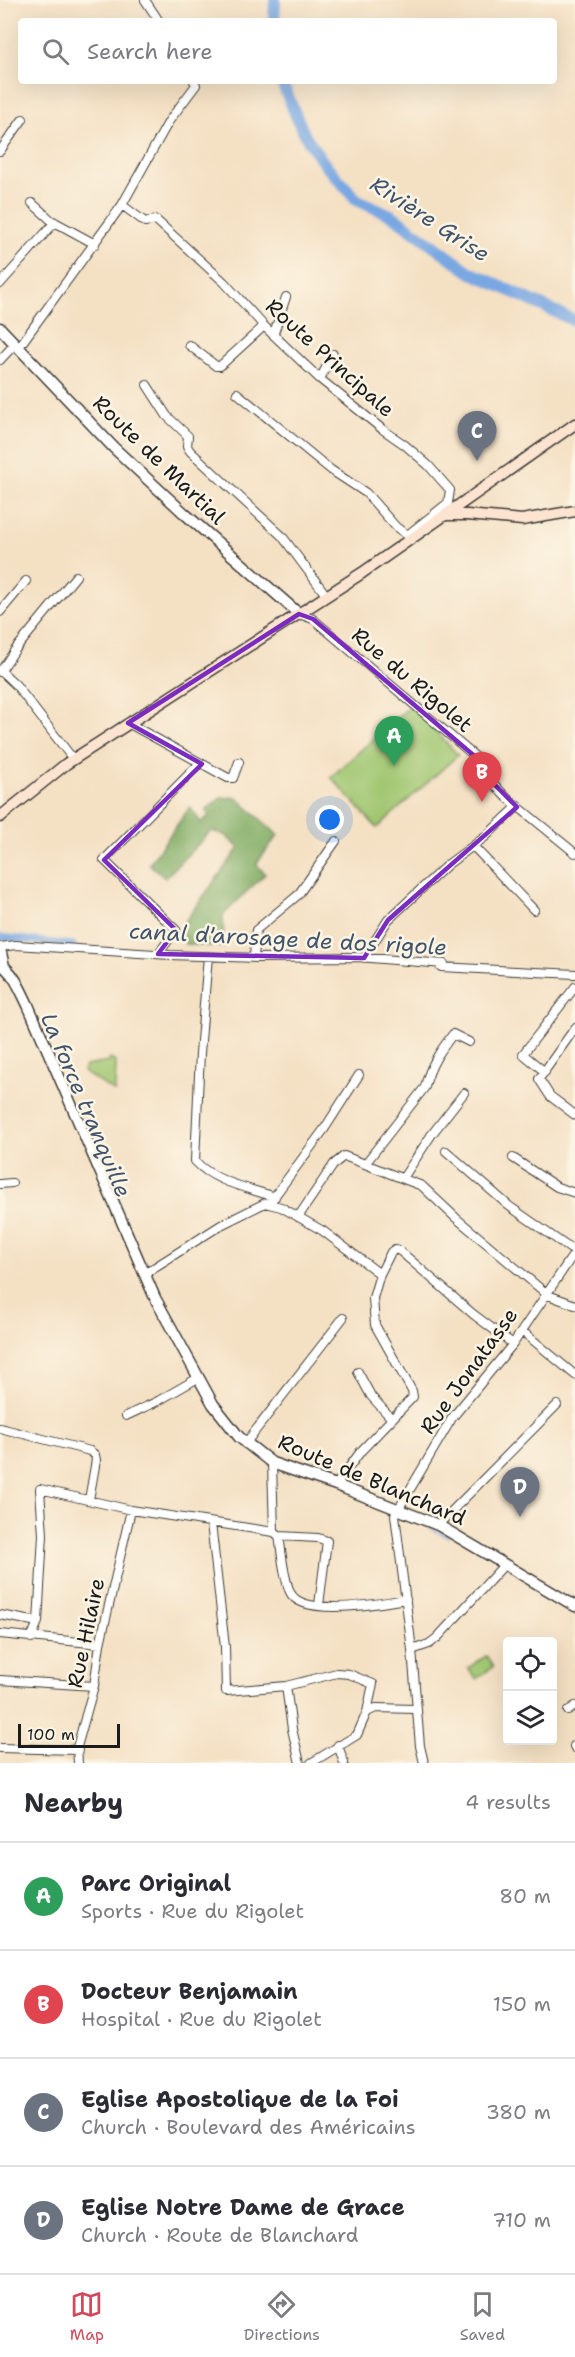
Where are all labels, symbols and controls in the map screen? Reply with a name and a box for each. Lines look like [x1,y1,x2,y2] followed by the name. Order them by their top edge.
[18,18,557,84] search box
[39,35,72,68] icon: search
[87,37,213,66] text: Search here
[365,170,495,268] water label: Rivière Grise
[260,293,400,423] street label: Route Principale
[87,389,232,531] street label: Route de Martial
[458,412,496,461] pin: C
[346,621,478,739] street label: Rue du Rigolet
[374,716,414,766] pin: A
[462,752,502,802] pin: B
[315,805,344,834] your location
[128,916,448,962] water label: canal d'arosage de dos rigole
[34,1008,138,1202] water label: La force tranquille
[414,1302,524,1440] street label: Rue Jonatasse
[274,1428,470,1532] street label: Route de Blanchard
[500,1468,540,1517] pin: D
[61,1576,111,1690] street label: Rue Hilaire
[503,1637,557,1745] map controls
[503,1637,557,1691] button: locate
[503,1691,557,1745] button: layers
[18,1721,120,1748] scale bar
[27,1724,75,1745] text: 100 m
[24,1785,123,1820] text: Nearby
[465,1789,551,1815] text: 4 results
[81,1869,231,1898] text: Parc Original
[36,1883,51,1909] text: A
[499,1883,551,1909] text: 80 m
[81,1898,304,1924] text: Sports · Rue du Rigolet
[81,1977,298,2006] text: Docteur Benjamain
[37,1991,50,2017] text: B
[493,1991,551,2017] text: 150 m
[81,2006,322,2032] text: Hospital · Rue du Rigolet
[81,2085,399,2114] text: Eglise Apostolique de la Foi
[37,2099,50,2125] text: C
[486,2099,551,2125] text: 380 m
[81,2114,416,2140] text: Church · Boulevard des Américains
[81,2193,405,2222] text: Eglise Notre Dame de Grace
[36,2207,51,2233] text: D
[492,2207,551,2233] text: 710 m
[81,2222,358,2248] text: Church · Route de Blanchard
[70,2288,104,2345] tab: Map
[244,2288,320,2345] tab: Directions
[460,2288,505,2345] tab: Saved

